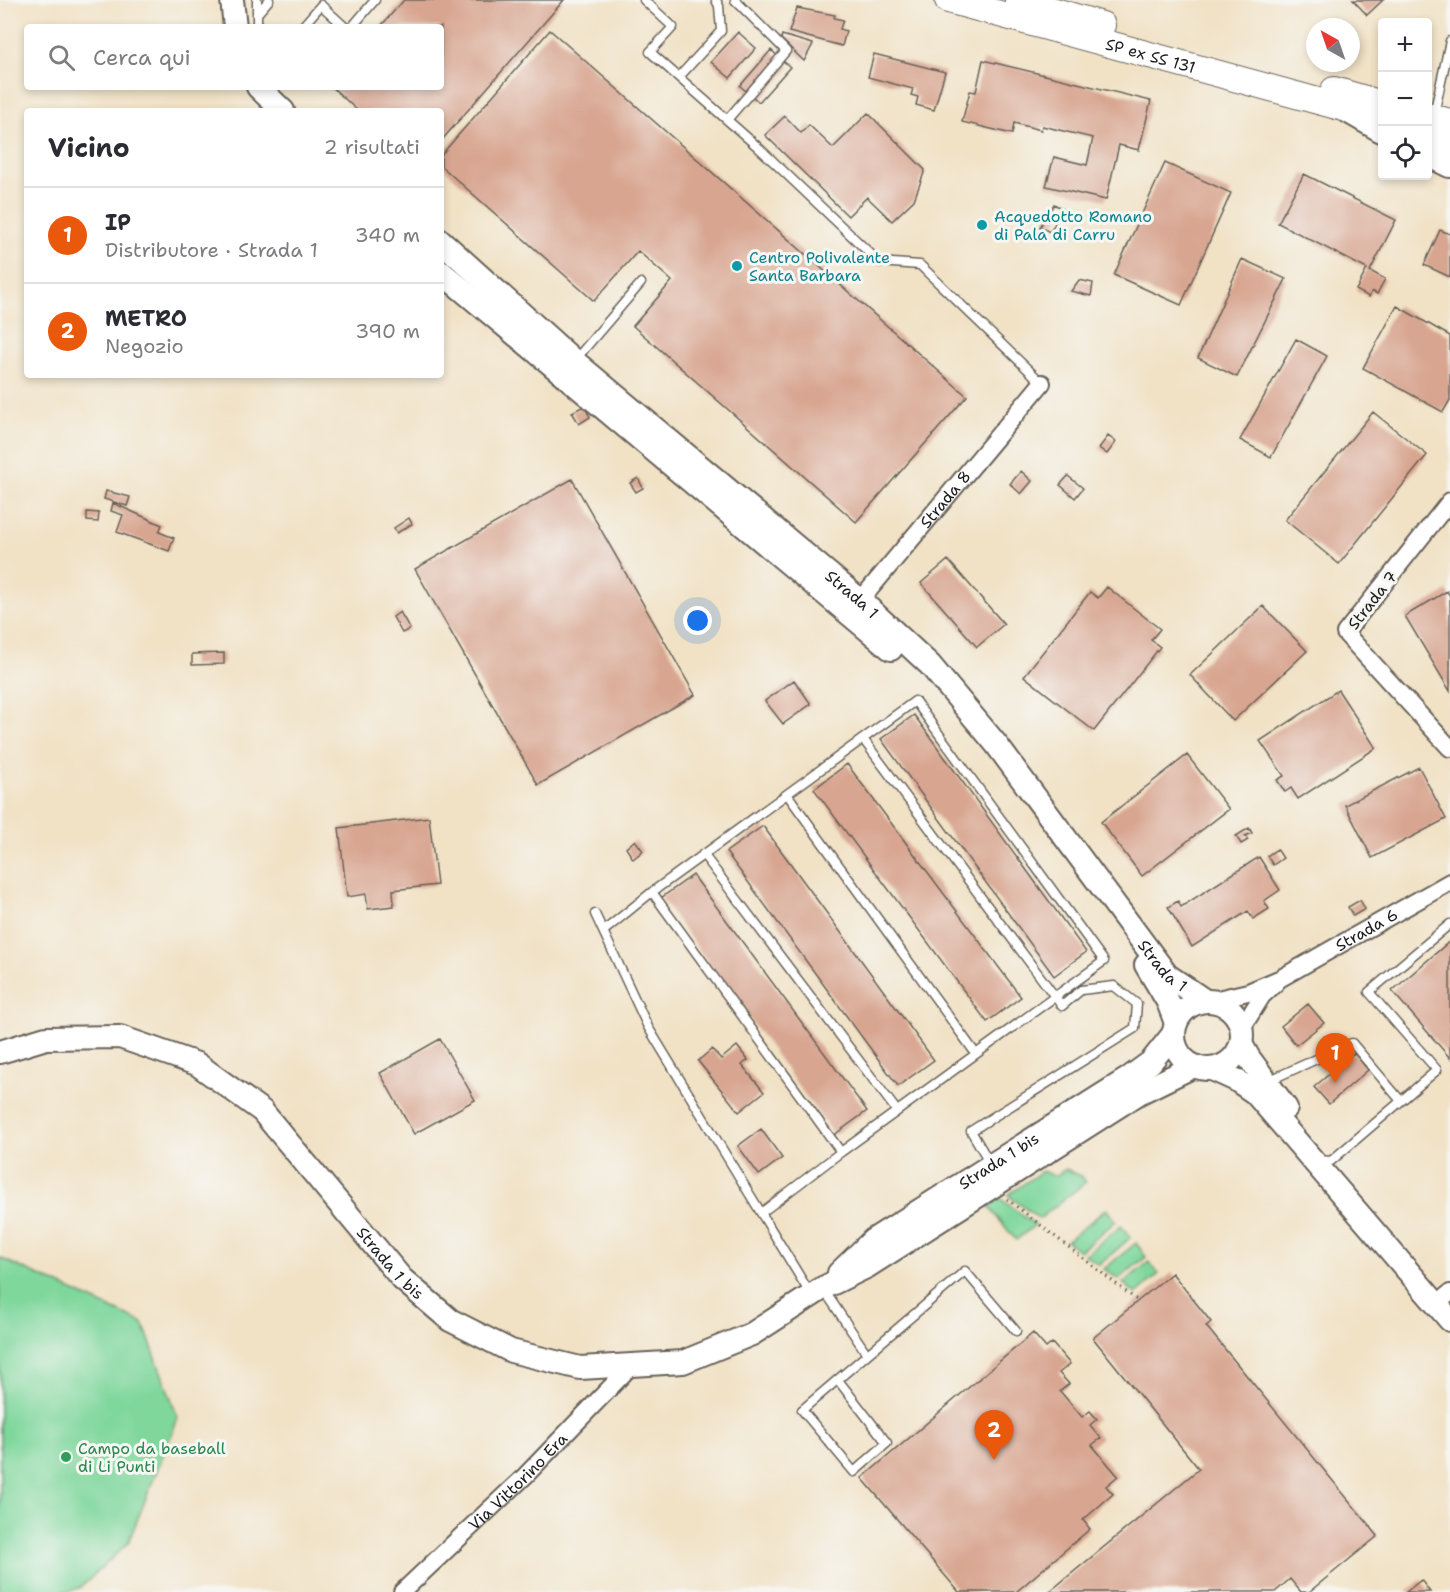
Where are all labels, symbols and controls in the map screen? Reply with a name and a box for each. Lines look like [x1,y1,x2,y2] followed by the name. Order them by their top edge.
[1306,18,1360,72] north arrow
[1378,18,1432,180] map controls
[1378,18,1432,72] button: +
[24,24,444,90] search box
[1103,34,1198,78] street label: SP ex SS 131
[45,41,78,74] icon: search
[93,43,191,72] text: Cerca qui
[1378,72,1432,126] button: −
[1378,126,1432,180] button: locate
[48,130,130,165] text: Vicino
[324,134,420,160] text: 2 risultati
[994,206,1152,245] place label: Acquedotto Romano di Pala di Carru
[105,208,131,237] text: IP
[975,218,989,232] marker: Acquedotto Romano di Pala di Carru
[63,222,72,248] text: 1
[355,222,420,248] text: 340 m
[105,237,318,263] text: Distributore · Strada 1
[749,247,890,286] place label: Centro Polivalente Santa Barbara
[730,259,744,273] marker: Centro Polivalente Santa Barbara
[105,304,187,333] text: METRO
[61,318,75,344] text: 2
[355,318,420,344] text: 390 m
[105,333,184,359] text: Negozio
[915,466,976,532] street label: Strada 8
[821,566,883,623] street label: Strada 1
[1343,567,1402,634] street label: Strada 7
[683,606,712,635] your location
[1332,904,1402,956] street label: Strada 6
[1133,935,1191,997] street label: Strada 1
[1316,1034,1354,1083] pin: 1
[955,1128,1043,1194] street label: Strada 1 bis
[352,1223,428,1304] street label: Strada 1 bis
[974,1410,1014,1460] pin: 2
[464,1429,572,1535] street label: Via Vittorino Era
[78,1438,226,1477] place label: Campo da baseball di Li Punti
[59,1450,73,1464] marker: Campo da baseball di Li Punti

